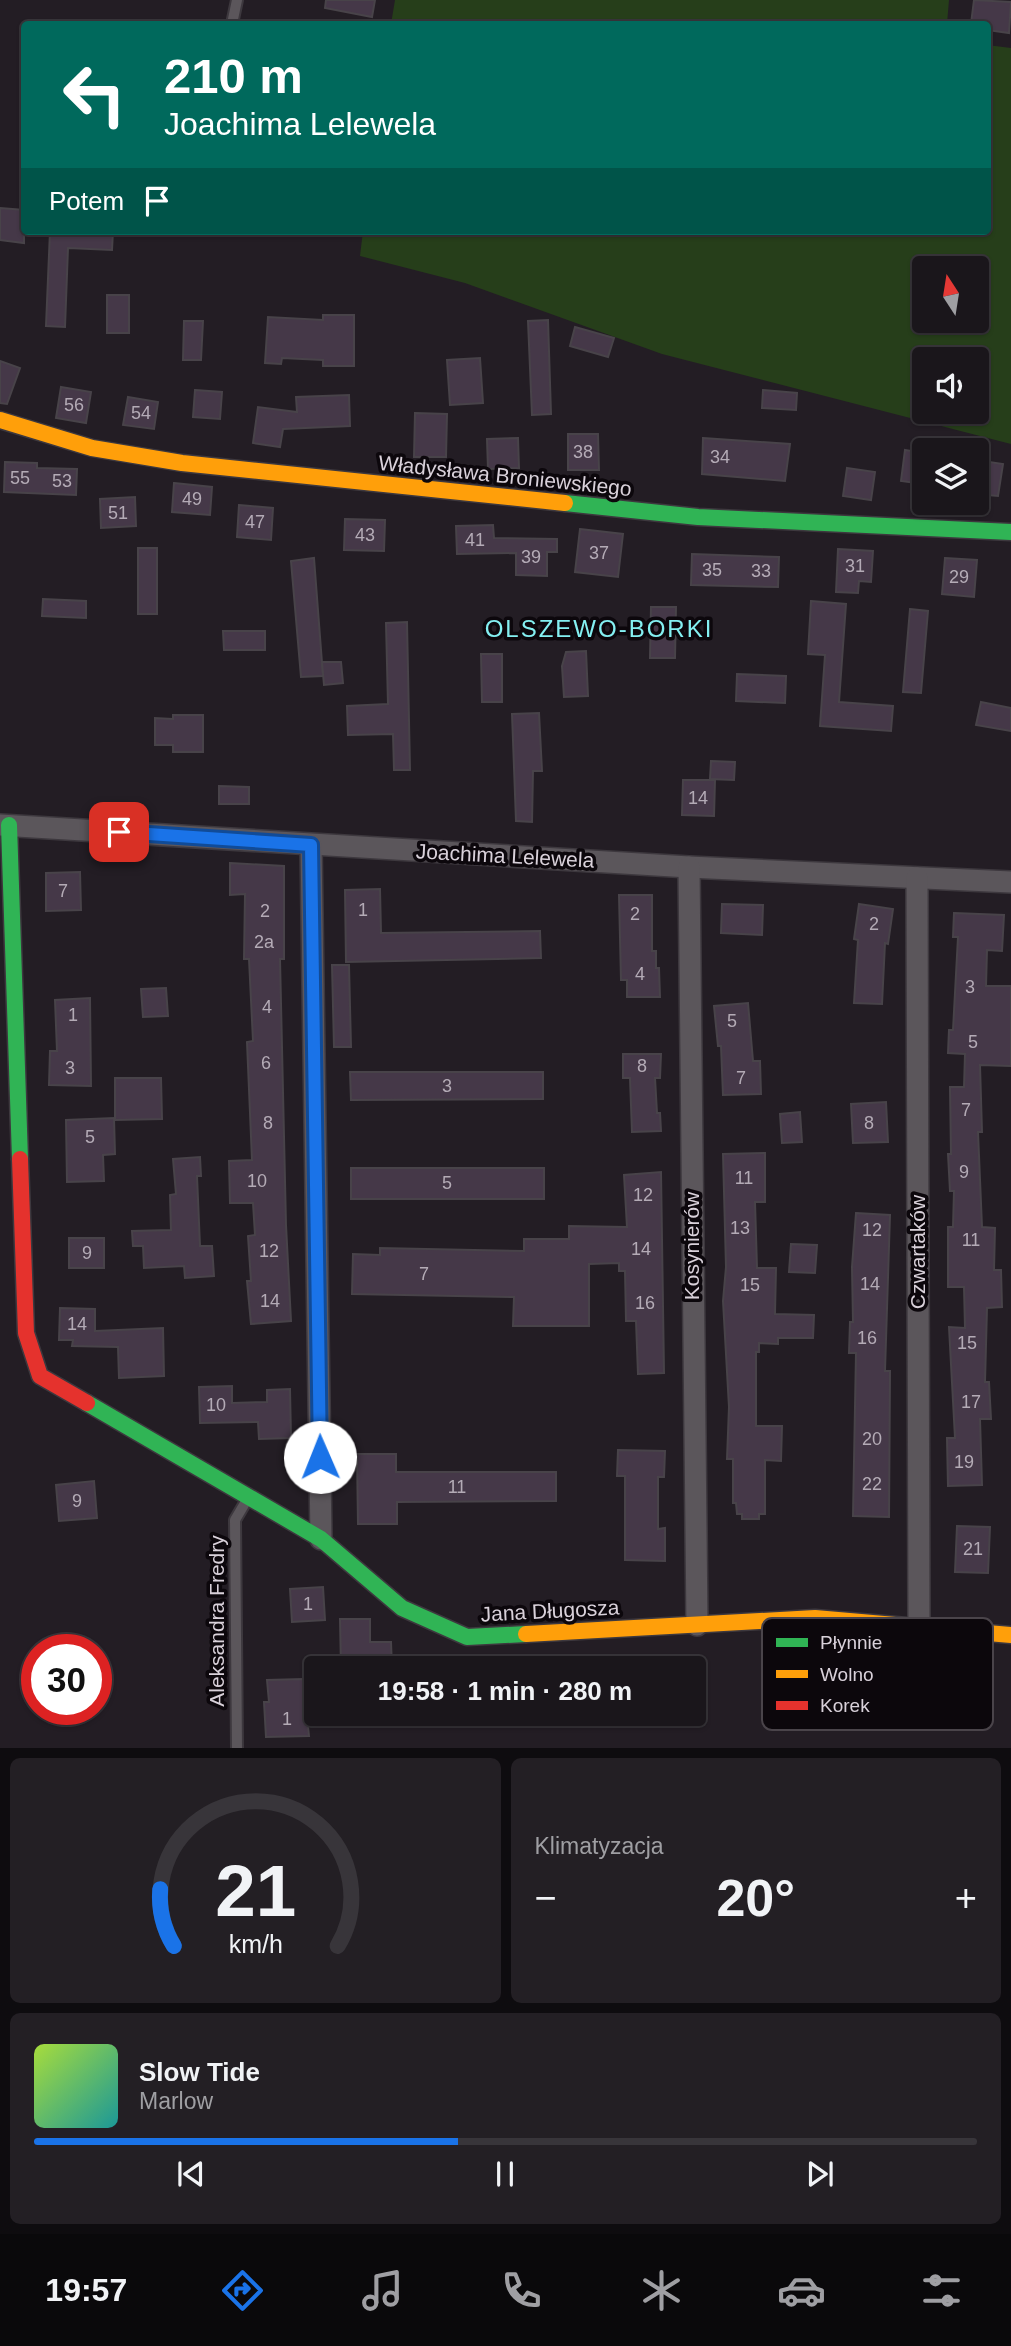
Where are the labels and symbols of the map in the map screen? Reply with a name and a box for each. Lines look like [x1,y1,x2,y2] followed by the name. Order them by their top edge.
[912,256,989,332] north arrow
[64,395,84,415] house number: 56
[131,403,151,423] house number: 54
[573,442,593,462] house number: 38
[710,447,730,467] house number: 34
[377,451,633,500] street label: Władysława Broniewskiego
[10,468,30,488] house number: 55
[52,471,72,491] house number: 53
[182,489,202,509] house number: 49
[108,503,128,523] house number: 51
[245,512,265,532] house number: 47
[355,525,375,545] house number: 43
[465,530,485,550] house number: 41
[589,543,609,563] house number: 37
[521,547,541,567] house number: 39
[845,556,865,576] house number: 31
[702,560,722,580] house number: 35
[751,561,771,581] house number: 33
[949,567,969,587] house number: 29
[485,615,713,642] district label: OLSZEWO-BORKI
[688,788,708,808] house number: 14
[89,802,149,862] pin
[415,839,595,872] street label: Joachima Lelewela
[58,881,68,901] house number: 7
[358,900,368,920] house number: 1
[260,901,270,921] house number: 2
[630,904,640,924] house number: 2
[869,914,879,934] house number: 2
[254,932,275,952] house number: 2a
[635,964,645,984] house number: 4
[965,977,975,997] house number: 3
[262,997,272,1017] house number: 4
[68,1005,78,1025] house number: 1
[727,1011,737,1031] house number: 5
[968,1032,978,1052] house number: 5
[261,1053,271,1073] house number: 6
[637,1056,647,1076] house number: 8
[65,1058,75,1078] house number: 3
[736,1068,746,1088] house number: 7
[442,1076,452,1096] house number: 3
[961,1100,971,1120] house number: 7
[263,1113,273,1133] house number: 8
[864,1113,874,1133] house number: 8
[85,1127,95,1147] house number: 5
[959,1162,969,1182] house number: 9
[735,1168,753,1188] house number: 11
[247,1171,267,1191] house number: 10
[442,1173,452,1193] house number: 5
[633,1185,653,1205] house number: 12
[680,1191,703,1300] street label: Kosynierów
[906,1194,929,1309] street label: Czwartaków
[730,1218,750,1238] house number: 13
[862,1220,882,1240] house number: 12
[962,1230,980,1250] house number: 11
[631,1239,651,1259] house number: 14
[259,1241,279,1261] house number: 12
[82,1243,92,1263] house number: 9
[419,1264,429,1284] house number: 7
[860,1274,880,1294] house number: 14
[740,1275,760,1295] house number: 15
[260,1291,280,1311] house number: 14
[635,1293,655,1313] house number: 16
[67,1314,87,1334] house number: 14
[857,1328,877,1348] house number: 16
[957,1333,977,1353] house number: 15
[961,1392,981,1412] house number: 17
[206,1395,226,1415] house number: 10
[283,1420,357,1494] position arrow
[862,1429,882,1449] house number: 20
[954,1452,974,1472] house number: 19
[862,1474,882,1494] house number: 22
[448,1477,466,1497] house number: 11
[72,1491,82,1511] house number: 9
[205,1535,228,1707] street label: Aleksandra Fredry
[963,1539,983,1559] house number: 21
[303,1594,313,1614] house number: 1
[480,1595,620,1626] street label: Jana Długosza
[762,1618,993,1730] legend
[820,1632,882,1653] text: Płynnie
[21,1634,112,1725] speed limit sign: 30
[820,1664,874,1685] text: Wolno
[820,1695,870,1716] text: Korek
[282,1709,292,1729] house number: 1

